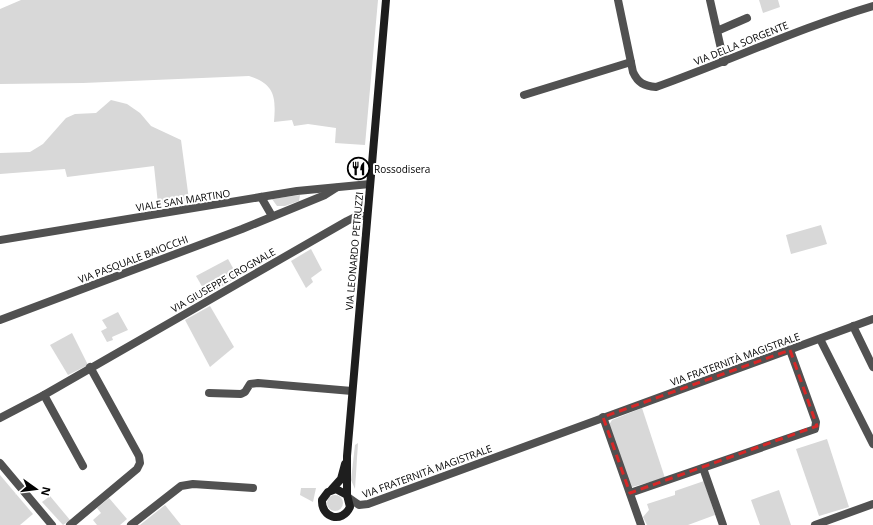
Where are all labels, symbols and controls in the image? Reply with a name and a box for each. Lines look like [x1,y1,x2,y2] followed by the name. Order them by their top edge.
[692,18,790,68] street label: VIA DELLA SORGENTE
[346,156,372,182] restaurant icon: Rossodisera
[374,162,430,176] place label: Rossodisera
[135,186,231,214] street label: VIALE SAN MARTINO
[342,191,366,311] street label: VIA LEONARDO PETRUZZI
[76,232,190,286] street label: VIA PASQUALE BAIOCCHI
[168,244,278,316] street label: VIA GIUSEPPE CROGNALE
[668,329,802,389] street label: VIA FRATERNITÀ MAGISTRALE
[360,441,494,501] street label: VIA FRATERNITÀ MAGISTRALE
[16,469,56,509] north arrow
[38,485,55,498] text: N

